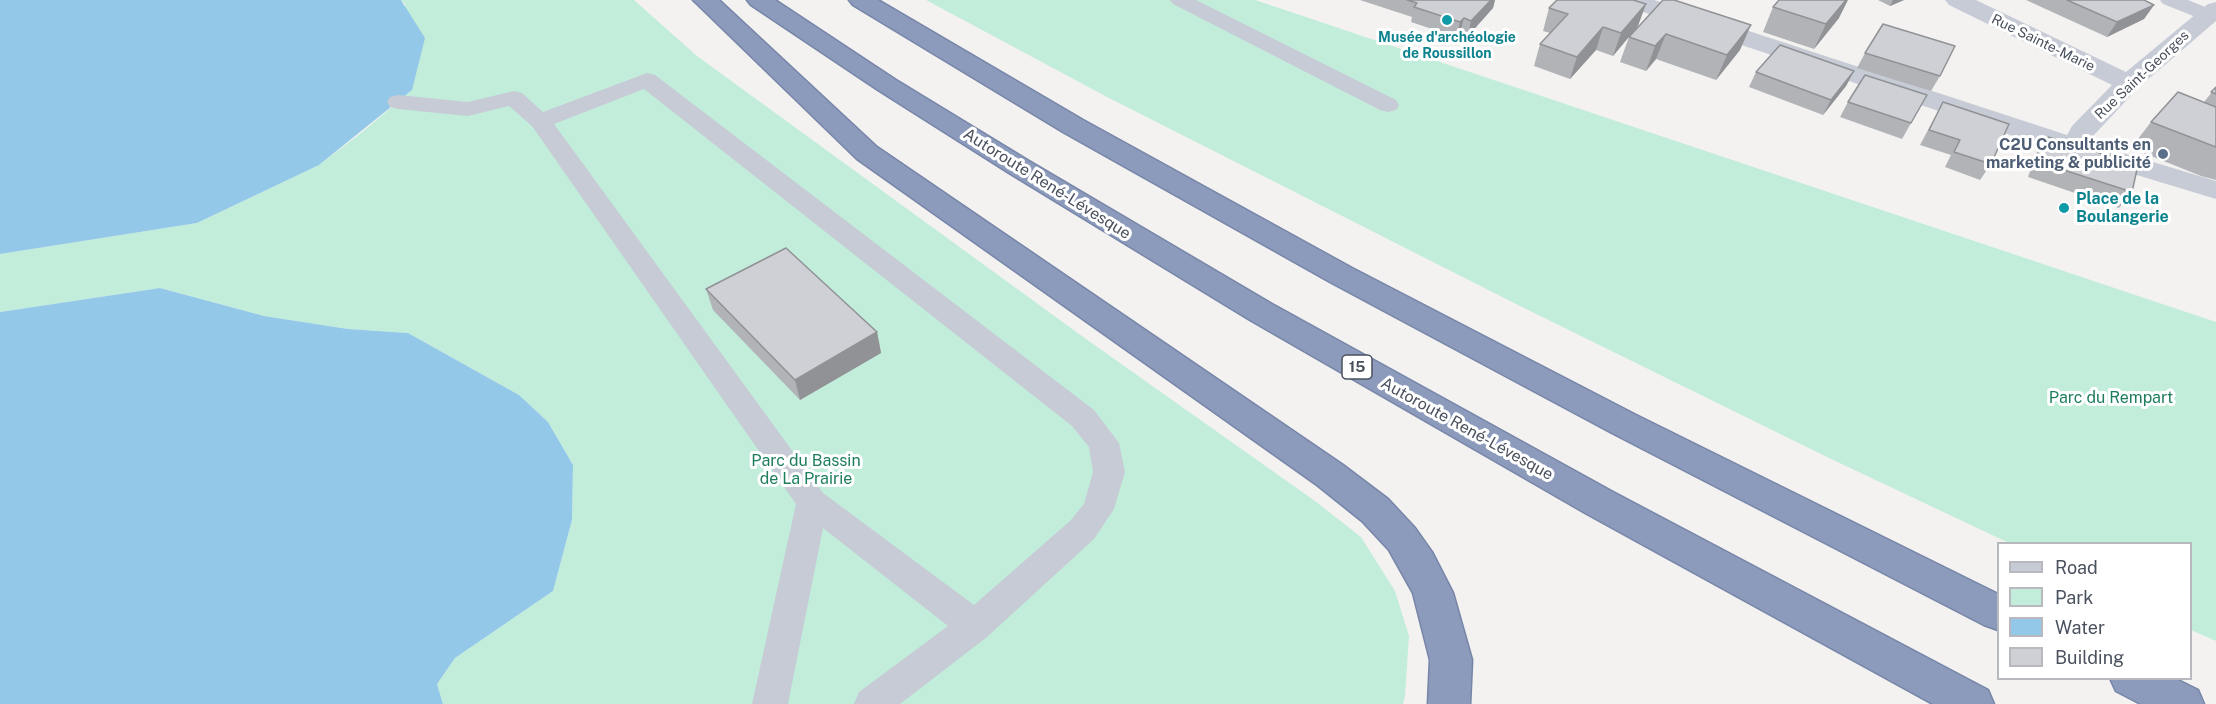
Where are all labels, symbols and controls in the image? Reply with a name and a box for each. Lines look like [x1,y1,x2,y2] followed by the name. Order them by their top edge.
[1989,11,2097,75] street label: Rue Sainte-Marie
[1440,13,1454,27] marker: Musée d'archéologie de Roussillon
[2092,27,2192,123] street label: Rue Saint-Georges
[1378,30,1516,62] place label: Musée d'archéologie de Roussillon
[960,125,1134,243] street label: Autoroute René-Lévesque
[1986,135,2151,173] place label: C2U Consultants en marketing & publicité
[2156,147,2170,161] marker: C2U Consultants en marketing & publicité
[2076,189,2169,227] place label: Place de la Boulangerie
[2057,201,2071,215] marker: Place de la Boulangerie
[1342,355,1372,379] road number: 15
[1378,374,1556,484] street label: Autoroute René-Lévesque
[2049,388,2173,408] park label: Parc du Rempart
[751,451,861,489] park label: Parc du Bassin de La Prairie
[1997,542,2192,680] legend
[2055,557,2098,578] text: Road
[2055,587,2093,608] text: Park
[2055,617,2105,638] text: Water
[2055,647,2124,668] text: Building

